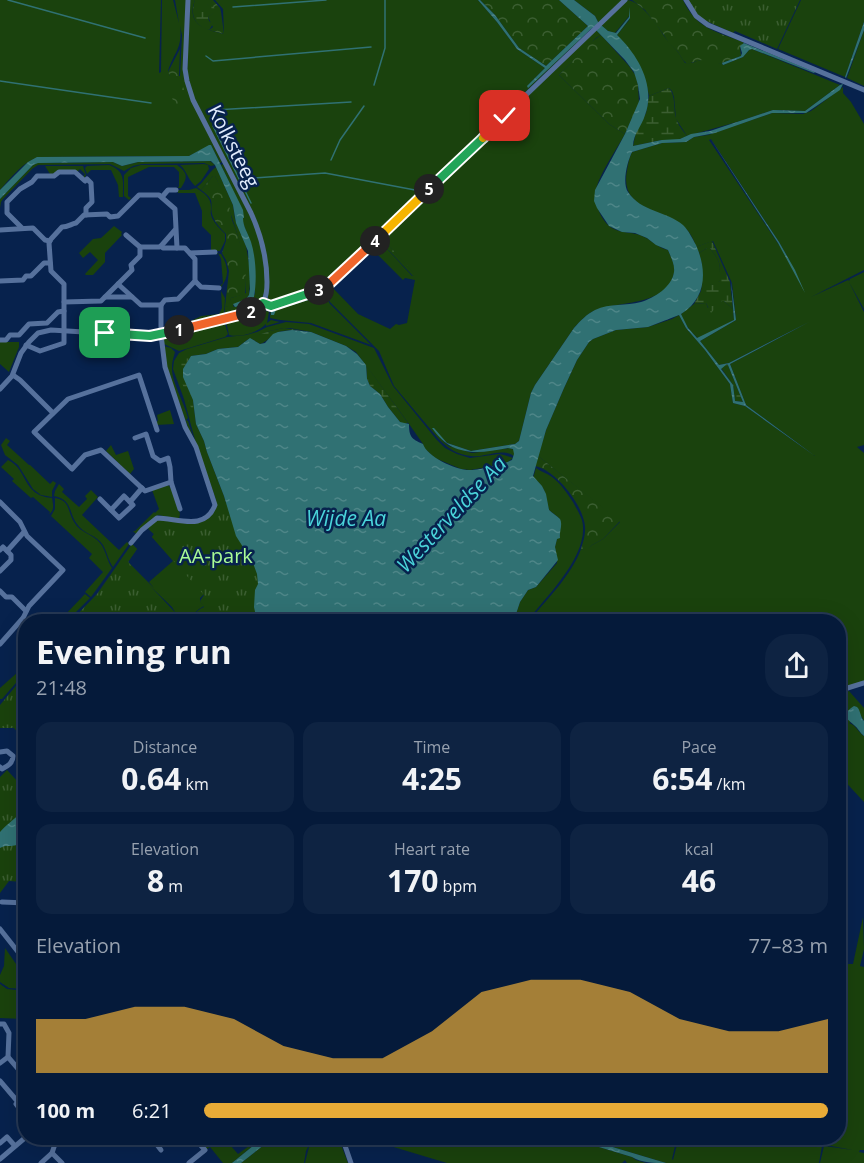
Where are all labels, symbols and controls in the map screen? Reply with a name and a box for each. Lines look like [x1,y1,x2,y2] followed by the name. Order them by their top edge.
[479,90,530,141] pin
[488,99,521,132] icon: check
[202,100,266,192] street label: Kolksteeg
[414,174,444,204] pin: 5
[424,178,434,200] text: 5
[360,226,390,256] pin: 4
[370,230,380,252] text: 4
[304,275,334,305] pin: 3
[314,279,324,301] text: 3
[236,297,266,327] pin: 2
[246,301,256,323] text: 2
[79,307,130,358] pin
[164,315,194,345] pin: 1
[88,316,121,349] icon: arrive
[174,319,184,341] text: 1
[390,450,512,578] water label: Westerveldse Aa
[306,504,386,532] water label: Wijde Aa
[179,542,253,569] park label: AA-park
[36,629,232,674] text: Evening run
[765,634,828,697] button: share
[36,674,87,701] text: 21:48
[133,736,197,758] text: Distance
[414,736,450,758] text: Time
[681,736,717,758] text: Pace
[121,758,181,799] text: 0.64
[402,758,462,799] text: 4:25
[652,758,712,799] text: 6:54
[181,773,209,795] text: km
[712,773,746,795] text: /km
[131,838,199,860] text: Elevation
[394,838,470,860] text: Heart rate
[685,838,714,860] text: kcal
[147,860,164,901] text: 8
[387,860,438,901] text: 170
[682,860,716,901] text: 46
[164,875,183,897] text: m
[438,875,477,897] text: bpm
[36,932,121,959] text: Elevation
[749,932,828,959] text: 77–83 m
[36,1097,95,1124] text: 100 m
[132,1097,172,1124] text: 6:21

